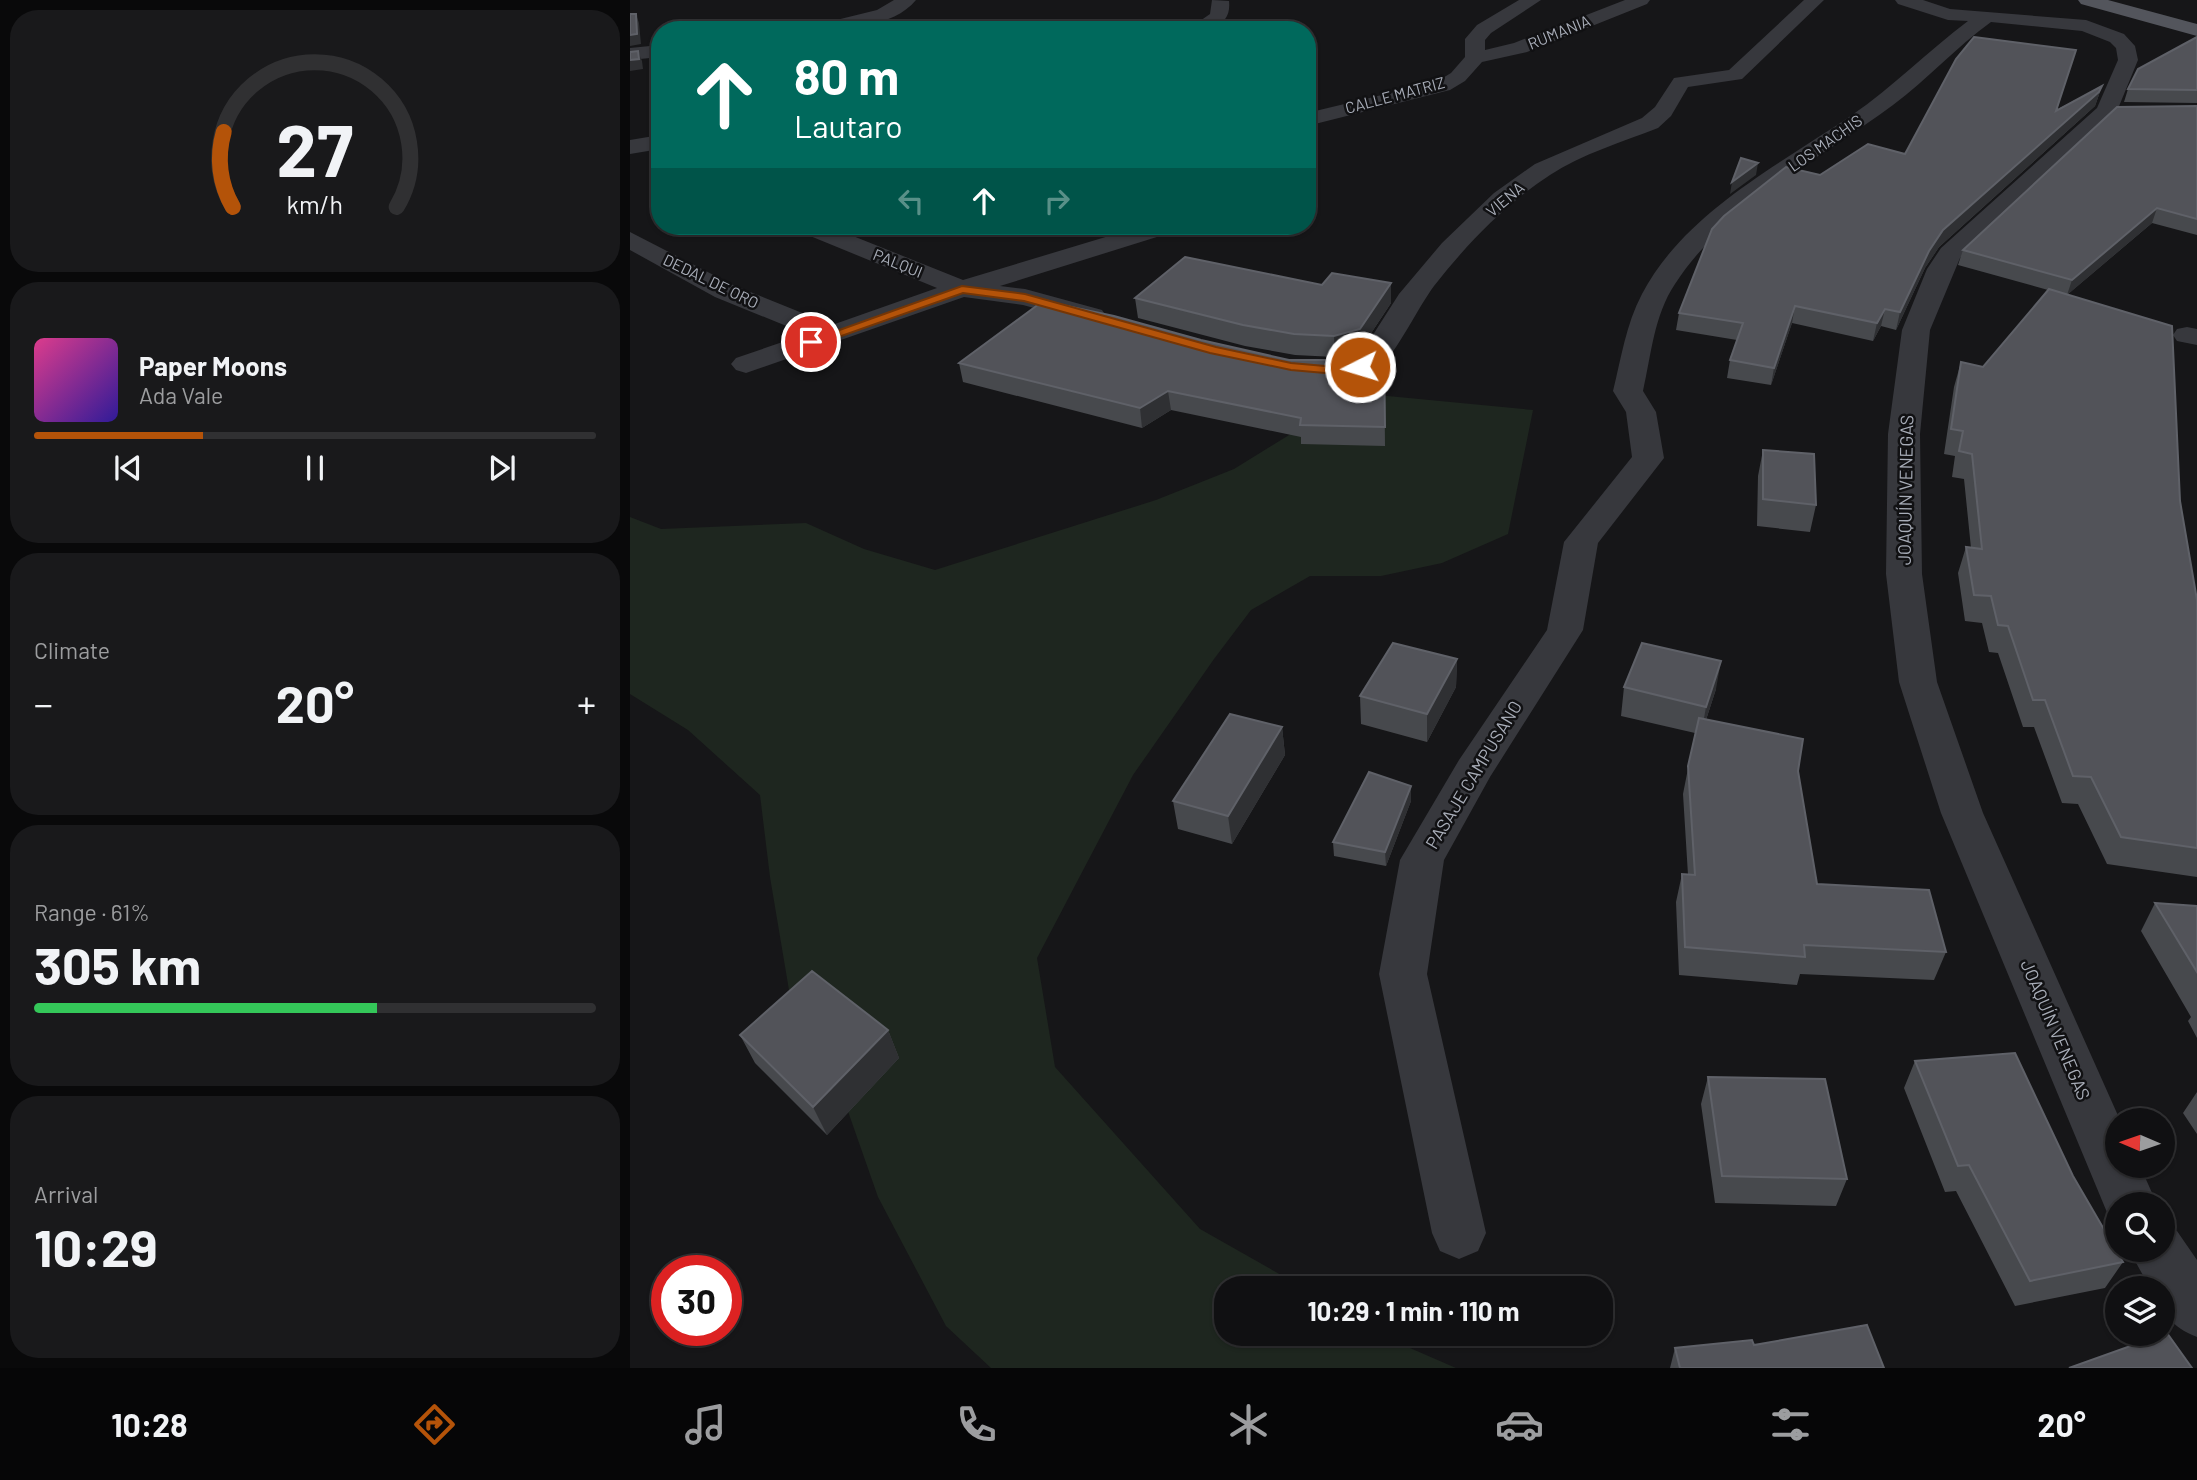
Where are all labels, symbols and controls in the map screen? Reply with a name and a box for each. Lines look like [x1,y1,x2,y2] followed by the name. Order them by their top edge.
[1525,10,1593,53] street label: RUMANIA
[794,46,899,105] text: 80 m
[679,49,770,140] icon: ahead
[1343,72,1447,117] street label: CALLE MATRIZ
[277,104,353,192] text: 27
[794,106,903,144] text: Lautaro
[1784,110,1865,175] street label: LOS MACHIS
[1482,177,1528,220] street label: VIENA
[892,182,930,220] icon: left
[965,182,1003,220] icon: ahead
[1038,182,1076,220] icon: right
[287,189,343,219] text: km/h
[871,244,926,281] street label: PALQUI
[661,249,762,312] street label: DEDAL DE ORO
[781,312,841,372] pin
[792,323,830,361] icon: arrive
[1323,330,1397,404] position arrow
[139,350,287,381] text: Paper Moons
[139,381,223,409] text: Ada Vale
[1893,415,1917,565] street label: JOAQUÍN VENEGAS
[109,449,147,487] icon: previous
[296,449,334,487] icon: pause
[483,449,521,487] icon: next
[34,636,110,664] text: Climate
[276,671,354,733] text: 20°
[34,680,53,726] text: −
[577,680,596,726] text: +
[1420,696,1526,853] street label: PASAJE CAMPUSANO
[34,898,150,926] text: Range · 61%
[34,933,201,995] text: 305 km
[2016,956,2095,1103] street label: JOAQUÍN VENEGAS
[2105,1108,2175,1178] north arrow
[2105,1108,2175,1346] map controls
[34,1180,98,1208] text: Arrival
[2105,1192,2175,1262] button: search
[34,1215,158,1277] text: 10:29
[651,1255,742,1346] speed limit sign: 30
[2105,1276,2175,1346] button: layers
[1307,1295,1520,1326] text: 10:29 · 1 min · 110 m
[410,1400,459,1449] icon: directions
[681,1400,730,1449] icon: music
[952,1400,1001,1449] icon: phone
[1224,1400,1273,1449] icon: climate
[1495,1400,1544,1449] icon: car
[1766,1400,1815,1449] icon: filters
[111,1405,188,1443] text: 10:28
[2038,1405,2086,1443] text: 20°

